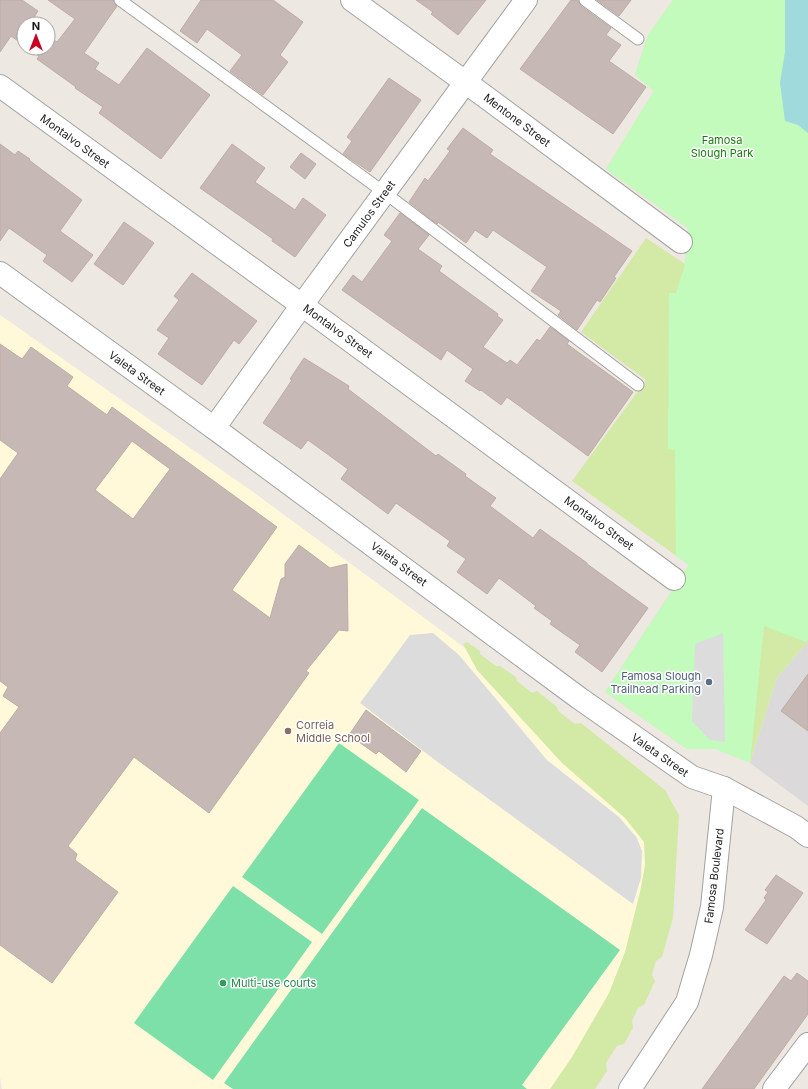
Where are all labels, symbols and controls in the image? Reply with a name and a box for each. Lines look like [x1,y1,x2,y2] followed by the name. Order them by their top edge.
[16,16,56,56] north arrow
[32,19,40,33] text: N
[481,90,553,150] street label: Mentone Street
[38,111,113,171] street label: Montalvo Street
[691,133,753,160] park label: Famosa Slough Park
[340,177,398,250] street label: Camulos Street
[301,301,376,361] street label: Montalvo Street
[106,348,168,398] street label: Valeta Street
[562,493,637,553] street label: Montalvo Street
[368,539,430,589] street label: Valeta Street
[610,669,701,696] place label: Famosa Slough Trailhead Parking
[704,677,714,687] marker: Famosa Slough Trailhead Parking
[296,718,370,745] place label: Correia Middle School
[283,726,293,736] marker: Correia Middle School
[629,730,691,780] street label: Valeta Street
[701,828,727,924] street label: Famosa Boulevard
[231,976,317,990] place label: Multi-use courts
[218,978,228,988] marker: Multi-use courts

